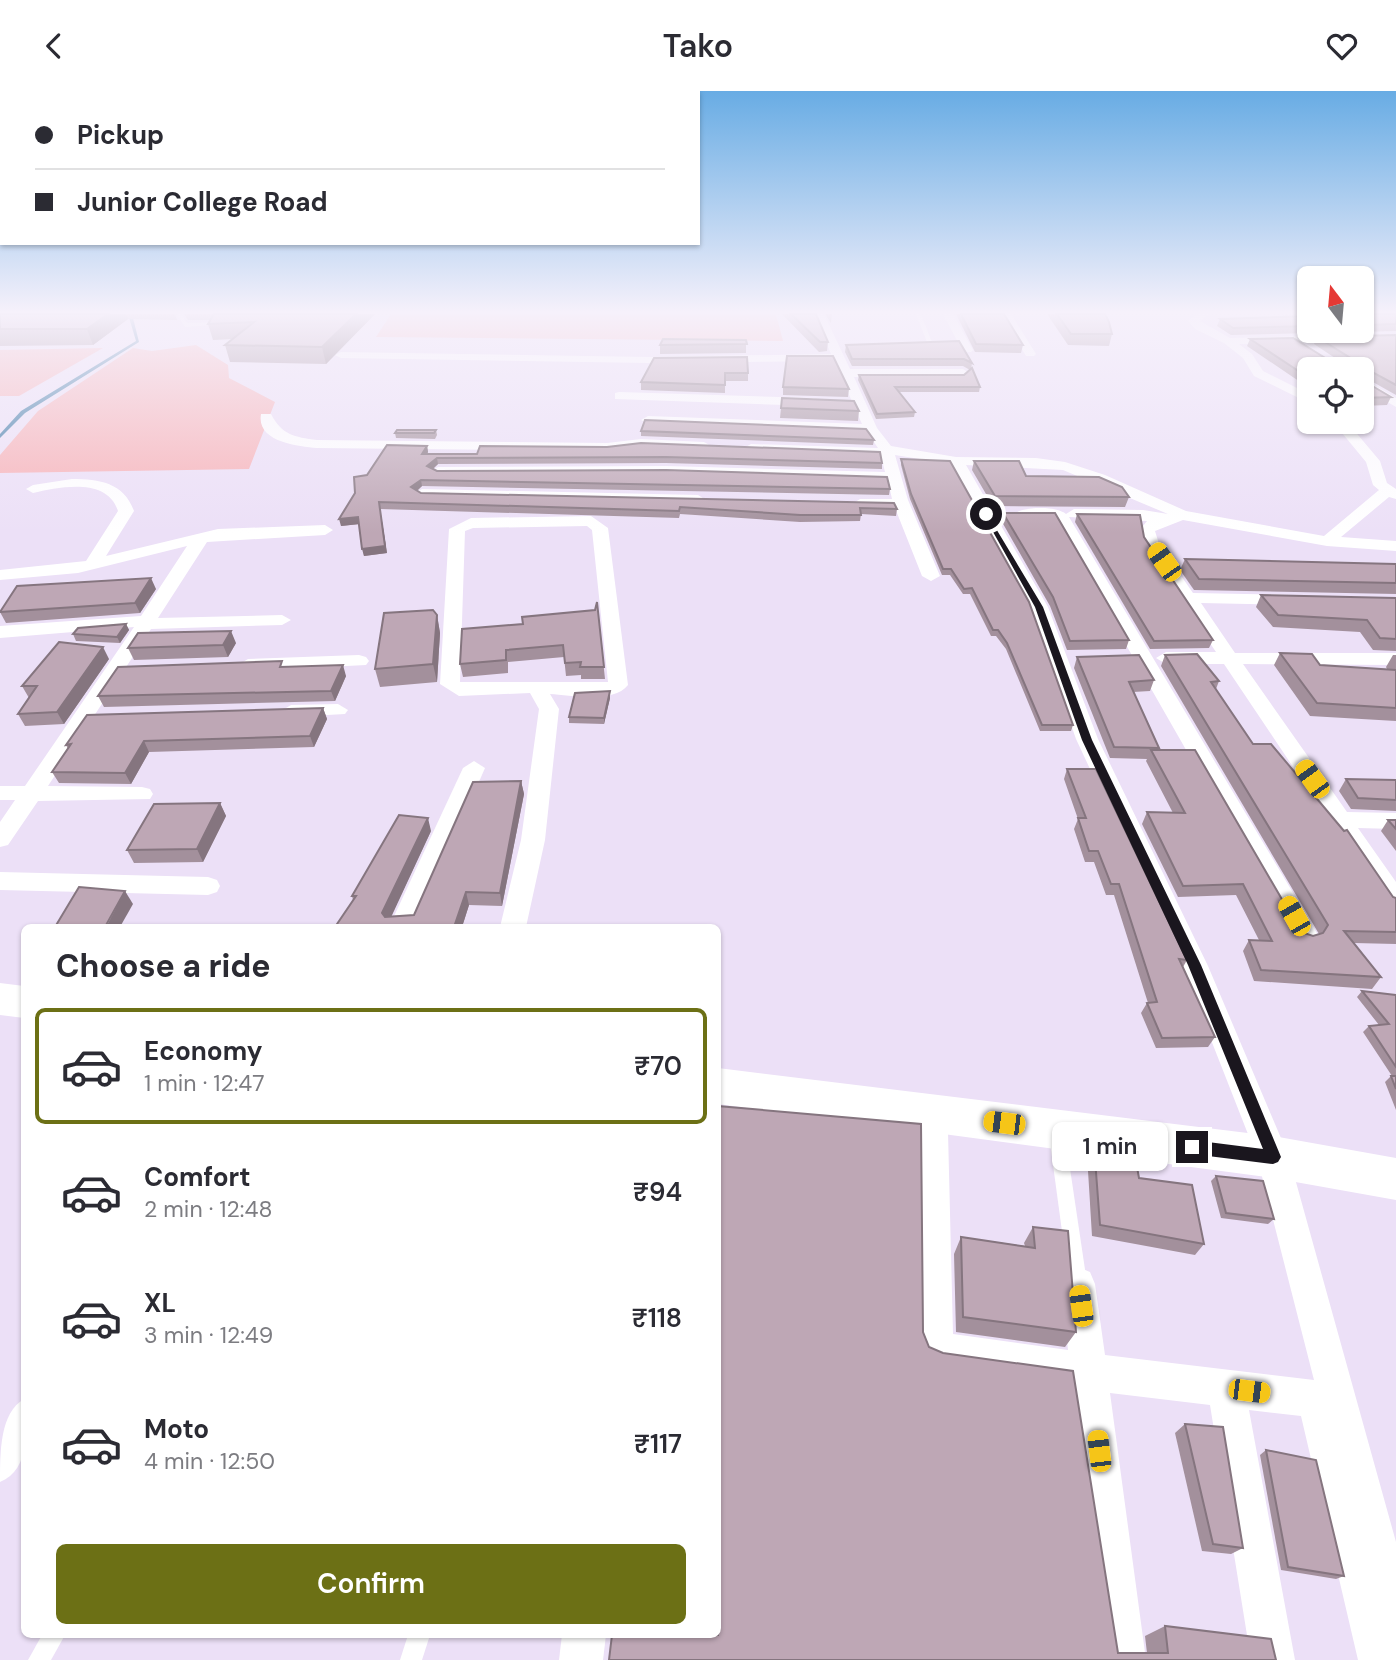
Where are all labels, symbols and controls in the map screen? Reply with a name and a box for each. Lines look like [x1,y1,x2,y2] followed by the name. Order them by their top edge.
[663,25,733,67] text: Tako
[35,27,73,65] icon: back
[1323,27,1361,65] icon: heart
[77,118,164,152] text: Pickup
[77,185,328,219] text: Junior College Road
[1297,266,1374,343] north arrow
[1297,266,1374,434] map controls
[1297,357,1374,434] button: locate
[970,498,1002,530] route start
[1144,539,1185,585] car
[1292,756,1333,802] car
[1275,893,1314,939] car
[56,945,271,987] text: Choose a ride
[144,1034,262,1068] text: Economy
[60,1035,123,1098] icon: car
[634,1049,682,1083] text: ₹70
[144,1068,265,1098] text: 1 min · 12:47
[982,1110,1027,1136] car
[1052,1123,1168,1171] callout: 1 min
[1083,1131,1137,1161] text: 1 min
[1176,1131,1208,1163] route end
[144,1160,250,1194] text: Comfort
[60,1161,123,1224] icon: car
[633,1175,682,1209] text: ₹94
[144,1194,272,1224] text: 2 min · 12:48
[1068,1284,1095,1328] car
[144,1286,176,1320] text: XL
[60,1287,123,1350] icon: car
[631,1301,682,1335] text: ₹118
[144,1320,273,1350] text: 3 min · 12:49
[1227,1378,1272,1404] car
[144,1412,209,1446] text: Moto
[60,1413,123,1476] icon: car
[634,1427,682,1461] text: ₹117
[1087,1429,1112,1473] car
[144,1446,275,1476] text: 4 min · 12:50
[56,1544,686,1624] button: Confirm

